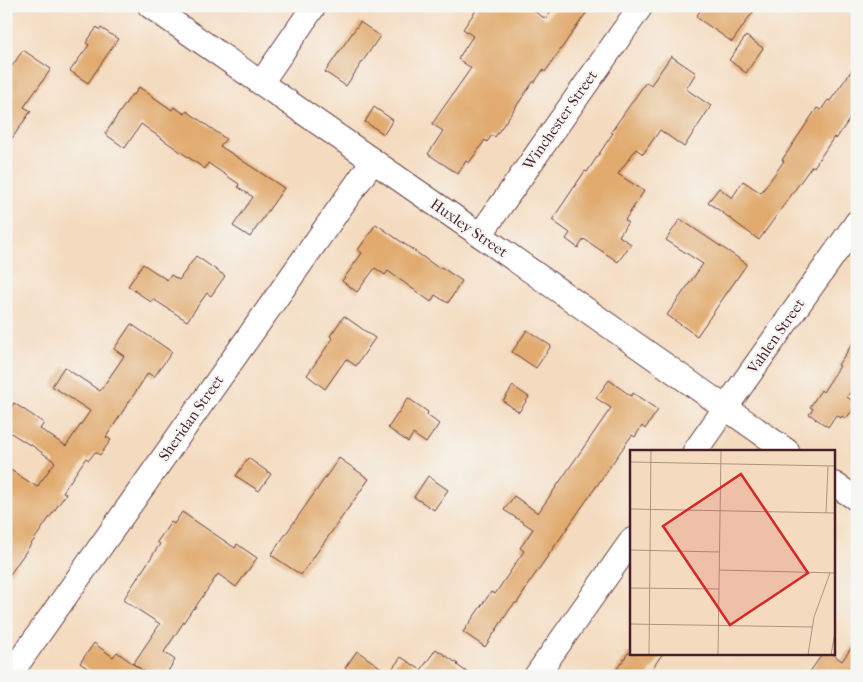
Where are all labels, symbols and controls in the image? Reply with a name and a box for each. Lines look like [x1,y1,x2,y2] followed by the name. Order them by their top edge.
[518,66,601,174] street label: Winchester Street
[427,195,512,262] street label: Huxley Street
[743,295,809,378] street label: Vahlen Street
[155,371,228,464] street label: Sheridan Street
[630,450,836,654] inset map

